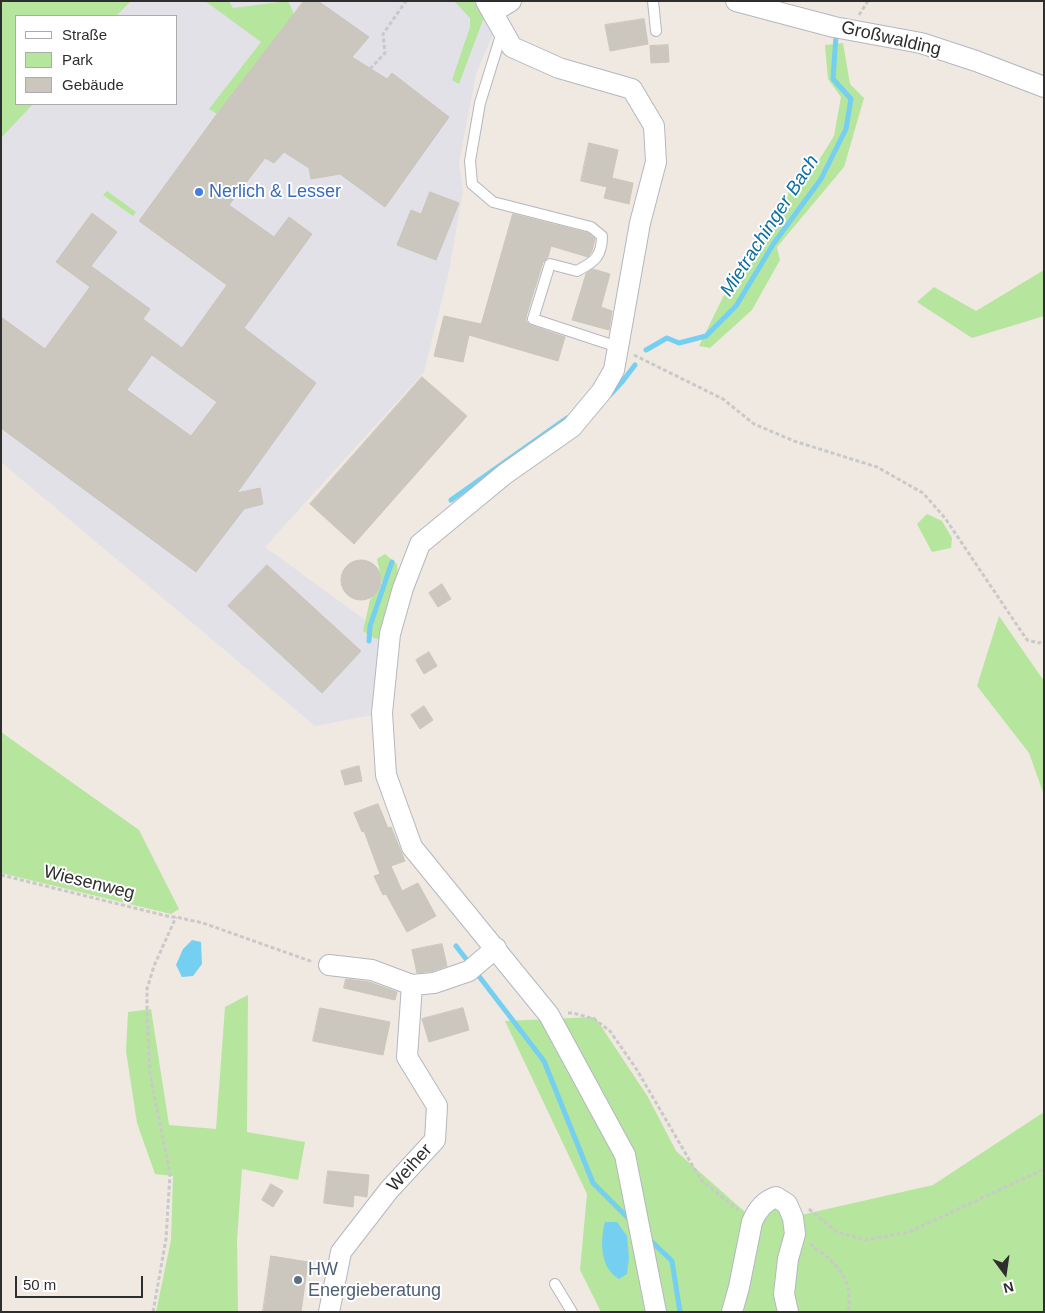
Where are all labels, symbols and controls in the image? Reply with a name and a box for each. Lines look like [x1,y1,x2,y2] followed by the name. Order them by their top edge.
[15,15,178,105] legend
[839,17,943,61] street label: Großwalding
[62,26,107,43] text: Straße
[62,51,93,68] text: Park
[62,76,124,93] text: Gebäude
[716,151,824,301] water label: Mietrachinger Bach
[209,181,341,203] place label: Nerlich & Lesser
[193,186,205,198] marker: Nerlich & Lesser
[41,861,137,905] street label: Wiesenweg
[383,1140,437,1196] street label: Weiher
[980,1248,1030,1298] north arrow
[308,1259,441,1302] place label: HW Energieberatung
[18,1266,145,1298] scale bar
[292,1274,304,1286] marker: HW Energieberatung
[23,1276,56,1293] text: 50 m
[1002,1279,1015,1297] text: N

